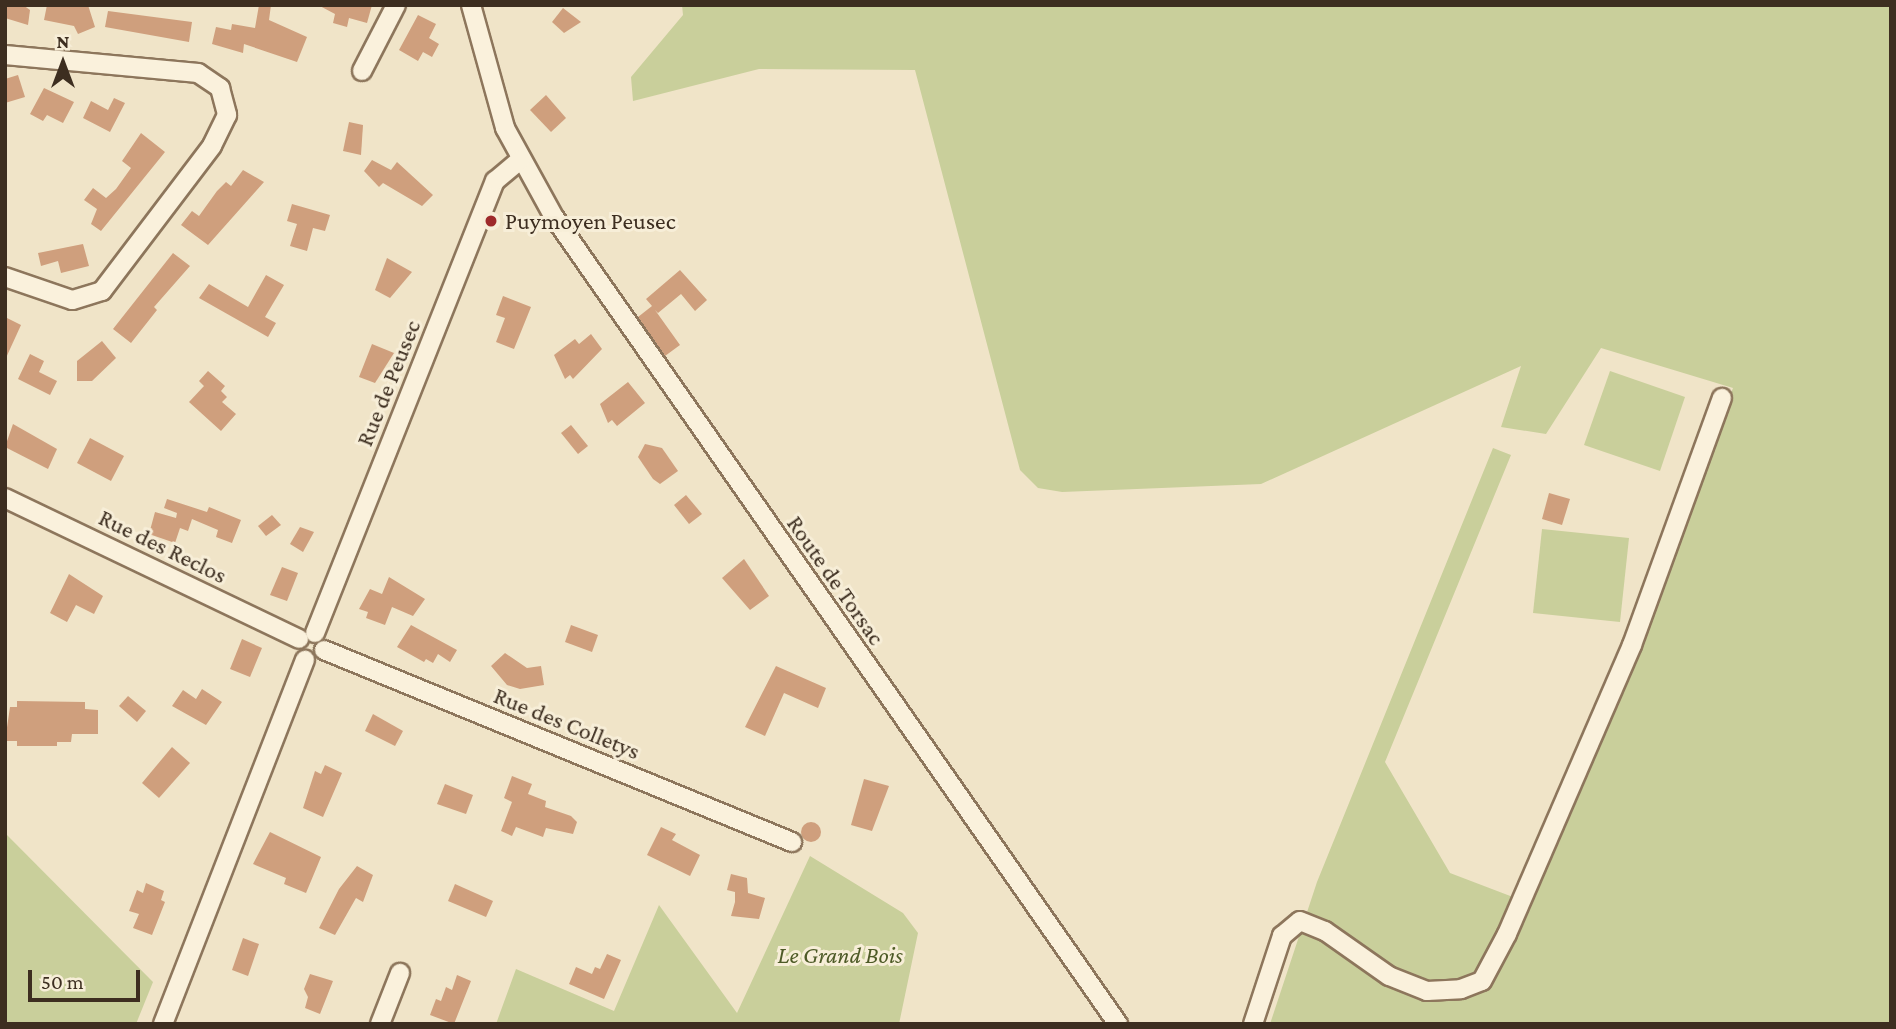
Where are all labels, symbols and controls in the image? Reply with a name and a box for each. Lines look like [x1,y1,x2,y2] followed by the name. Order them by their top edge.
[28,28,98,98] north arrow
[57,31,69,52] text: N
[505,207,676,235] place label: Puymoyen Peusec
[483,213,499,229] marker: Puymoyen Peusec
[350,316,426,450] street label: Rue de Peusec
[94,503,232,589] street label: Rue des Reclos
[781,510,891,650] street label: Route de Torsac
[490,681,644,765] street label: Rue des Colletys
[777,941,903,969] park label: Le Grand Bois
[32,956,144,1000] scale bar
[41,970,84,994] text: 50 m

